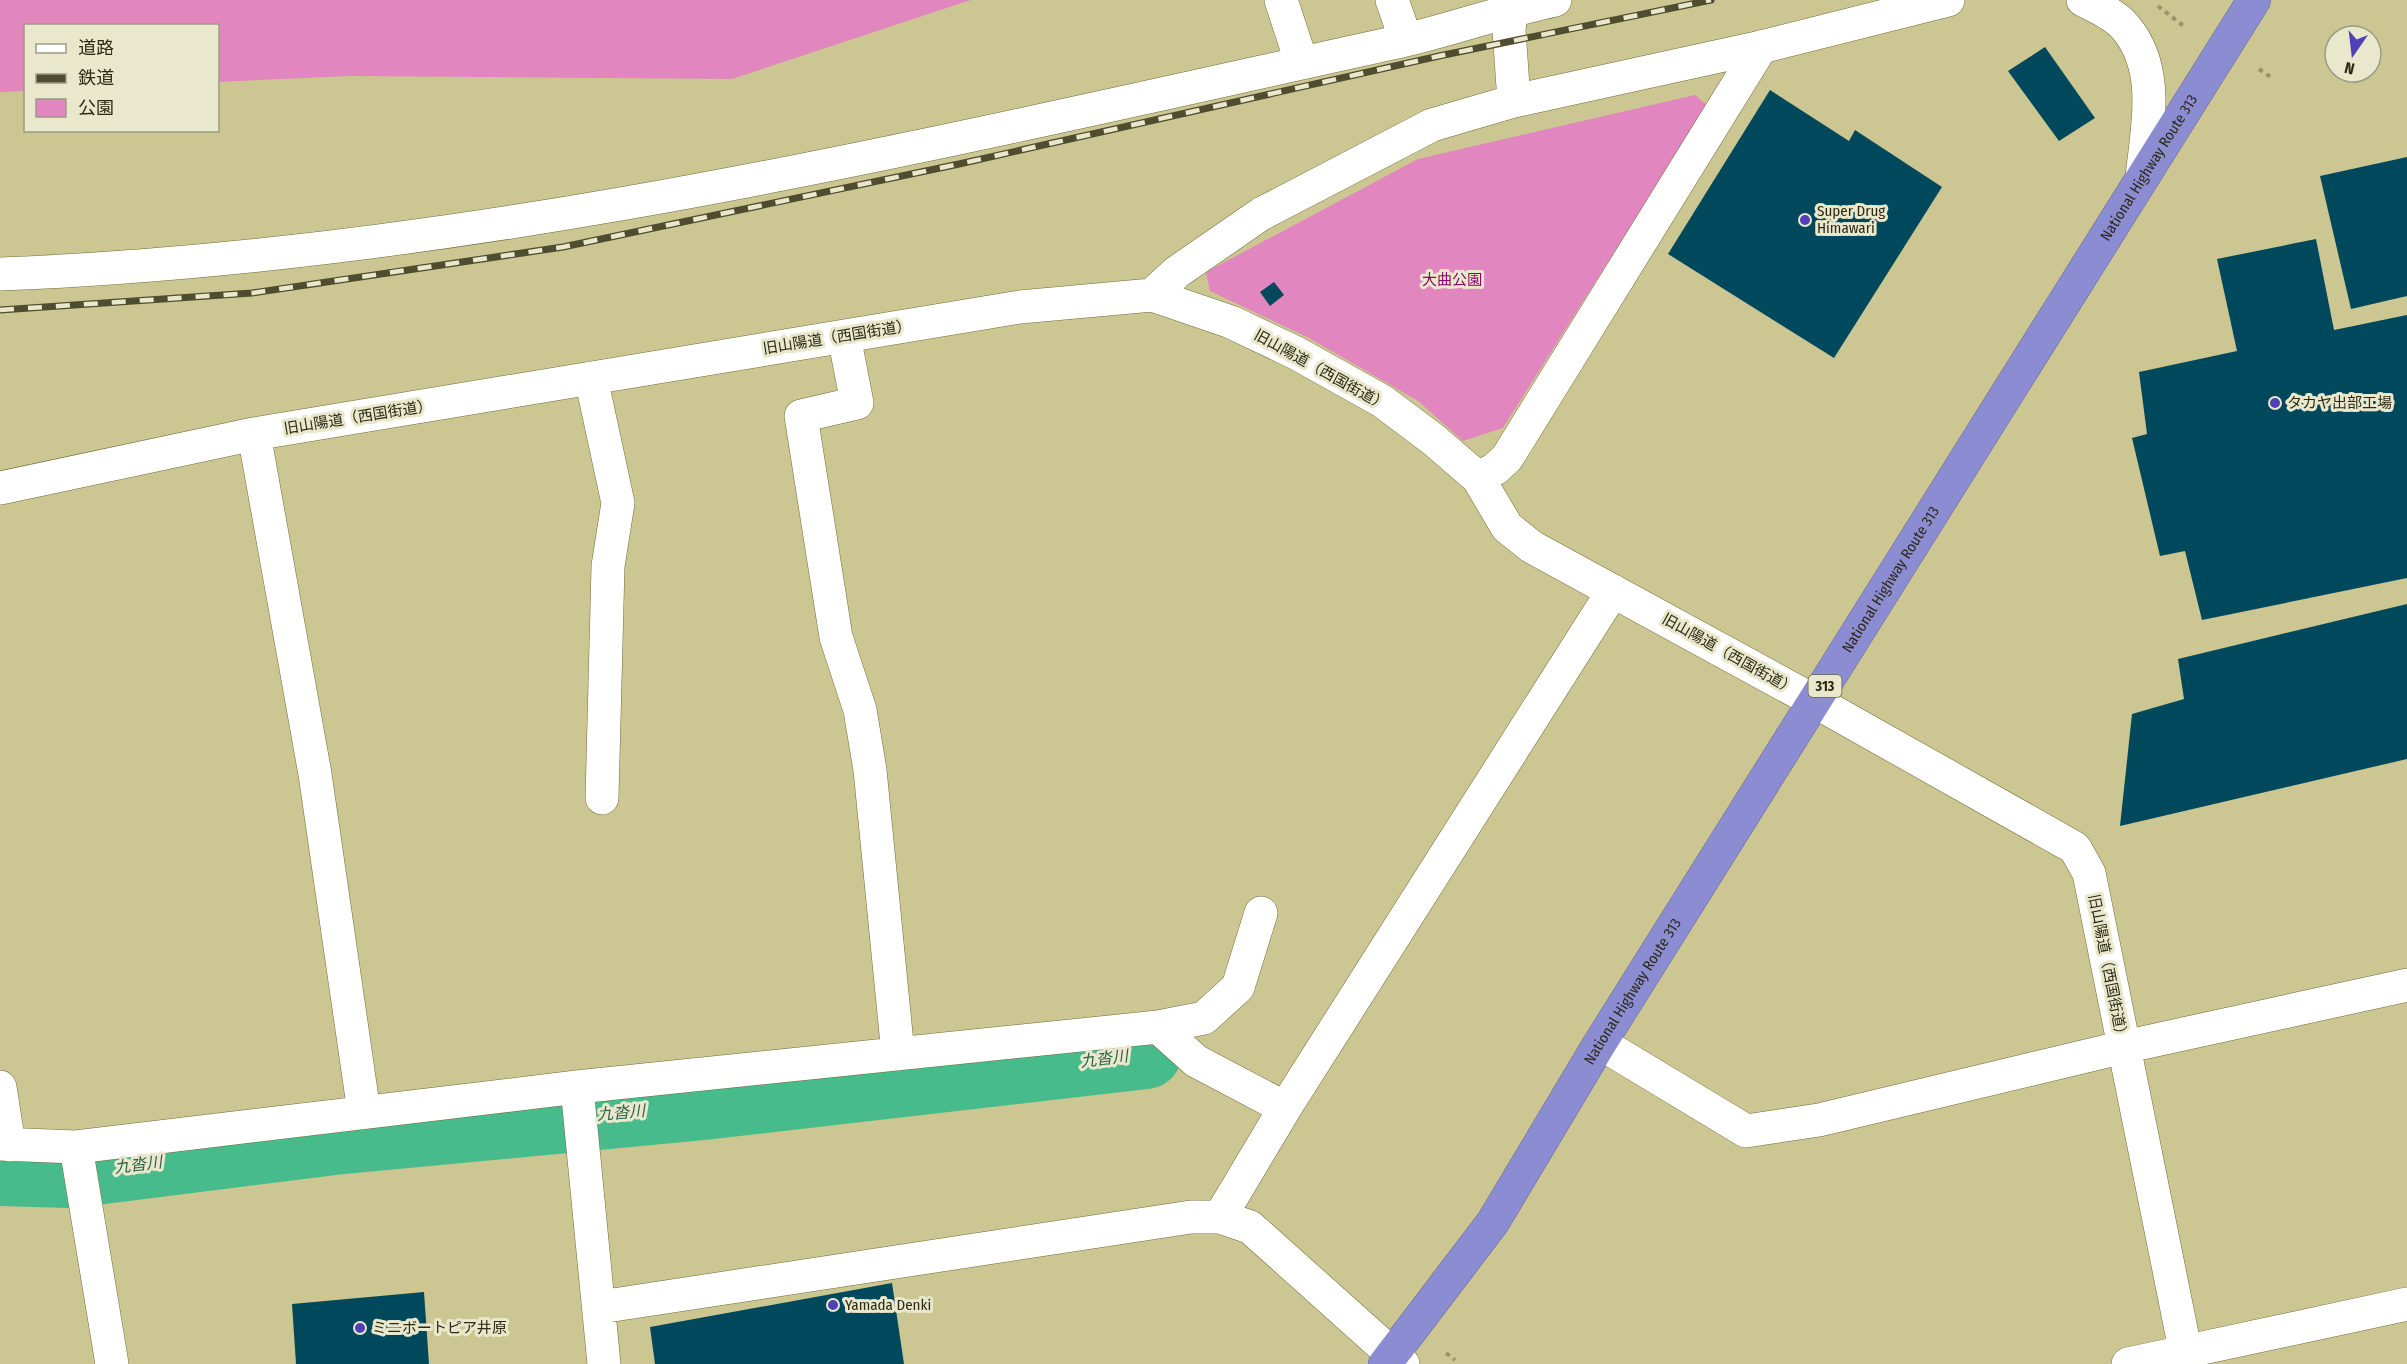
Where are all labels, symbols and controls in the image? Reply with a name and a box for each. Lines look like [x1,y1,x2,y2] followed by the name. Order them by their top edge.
[24,24,219,132] legend
[2323,24,2383,84] north arrow
[78,37,114,59] text: 道路
[2343,58,2356,78] text: N
[78,67,114,89] text: 鉄道
[2096,91,2201,244] street label: National Highway Route 313
[78,97,114,119] text: 公園
[1817,202,1885,237] place label: Super Drug Himawari
[1798,213,1812,227] marker: Super Drug Himawari
[1422,271,1482,289] park label: 大曲公園
[762,316,912,358] street label: 旧山陽道（西国街道）
[1251,326,1391,414] street label: 旧山陽道（西国街道）
[2287,394,2392,412] place label: タカヤ出部工場
[283,396,433,438] street label: 旧山陽道（西国街道）
[2268,396,2282,410] marker: タカヤ出部工場
[1838,503,1943,656] street label: National Highway Route 313
[1659,610,1799,698] street label: 旧山陽道（西国街道）
[1808,675,1842,697] road number: 313
[2085,893,2131,1043] street label: 旧山陽道（西国街道）
[1580,915,1685,1068] street label: National Highway Route 313
[1079,1046,1131,1071] water label: 九沓川
[596,1101,648,1124] water label: 九沓川
[113,1152,165,1177] water label: 九沓川
[845,1296,931,1314] place label: Yamada Denki
[826,1298,840,1312] marker: Yamada Denki
[372,1319,507,1337] place label: ミニボートピア井原
[353,1321,367,1335] marker: ミニボートピア井原

